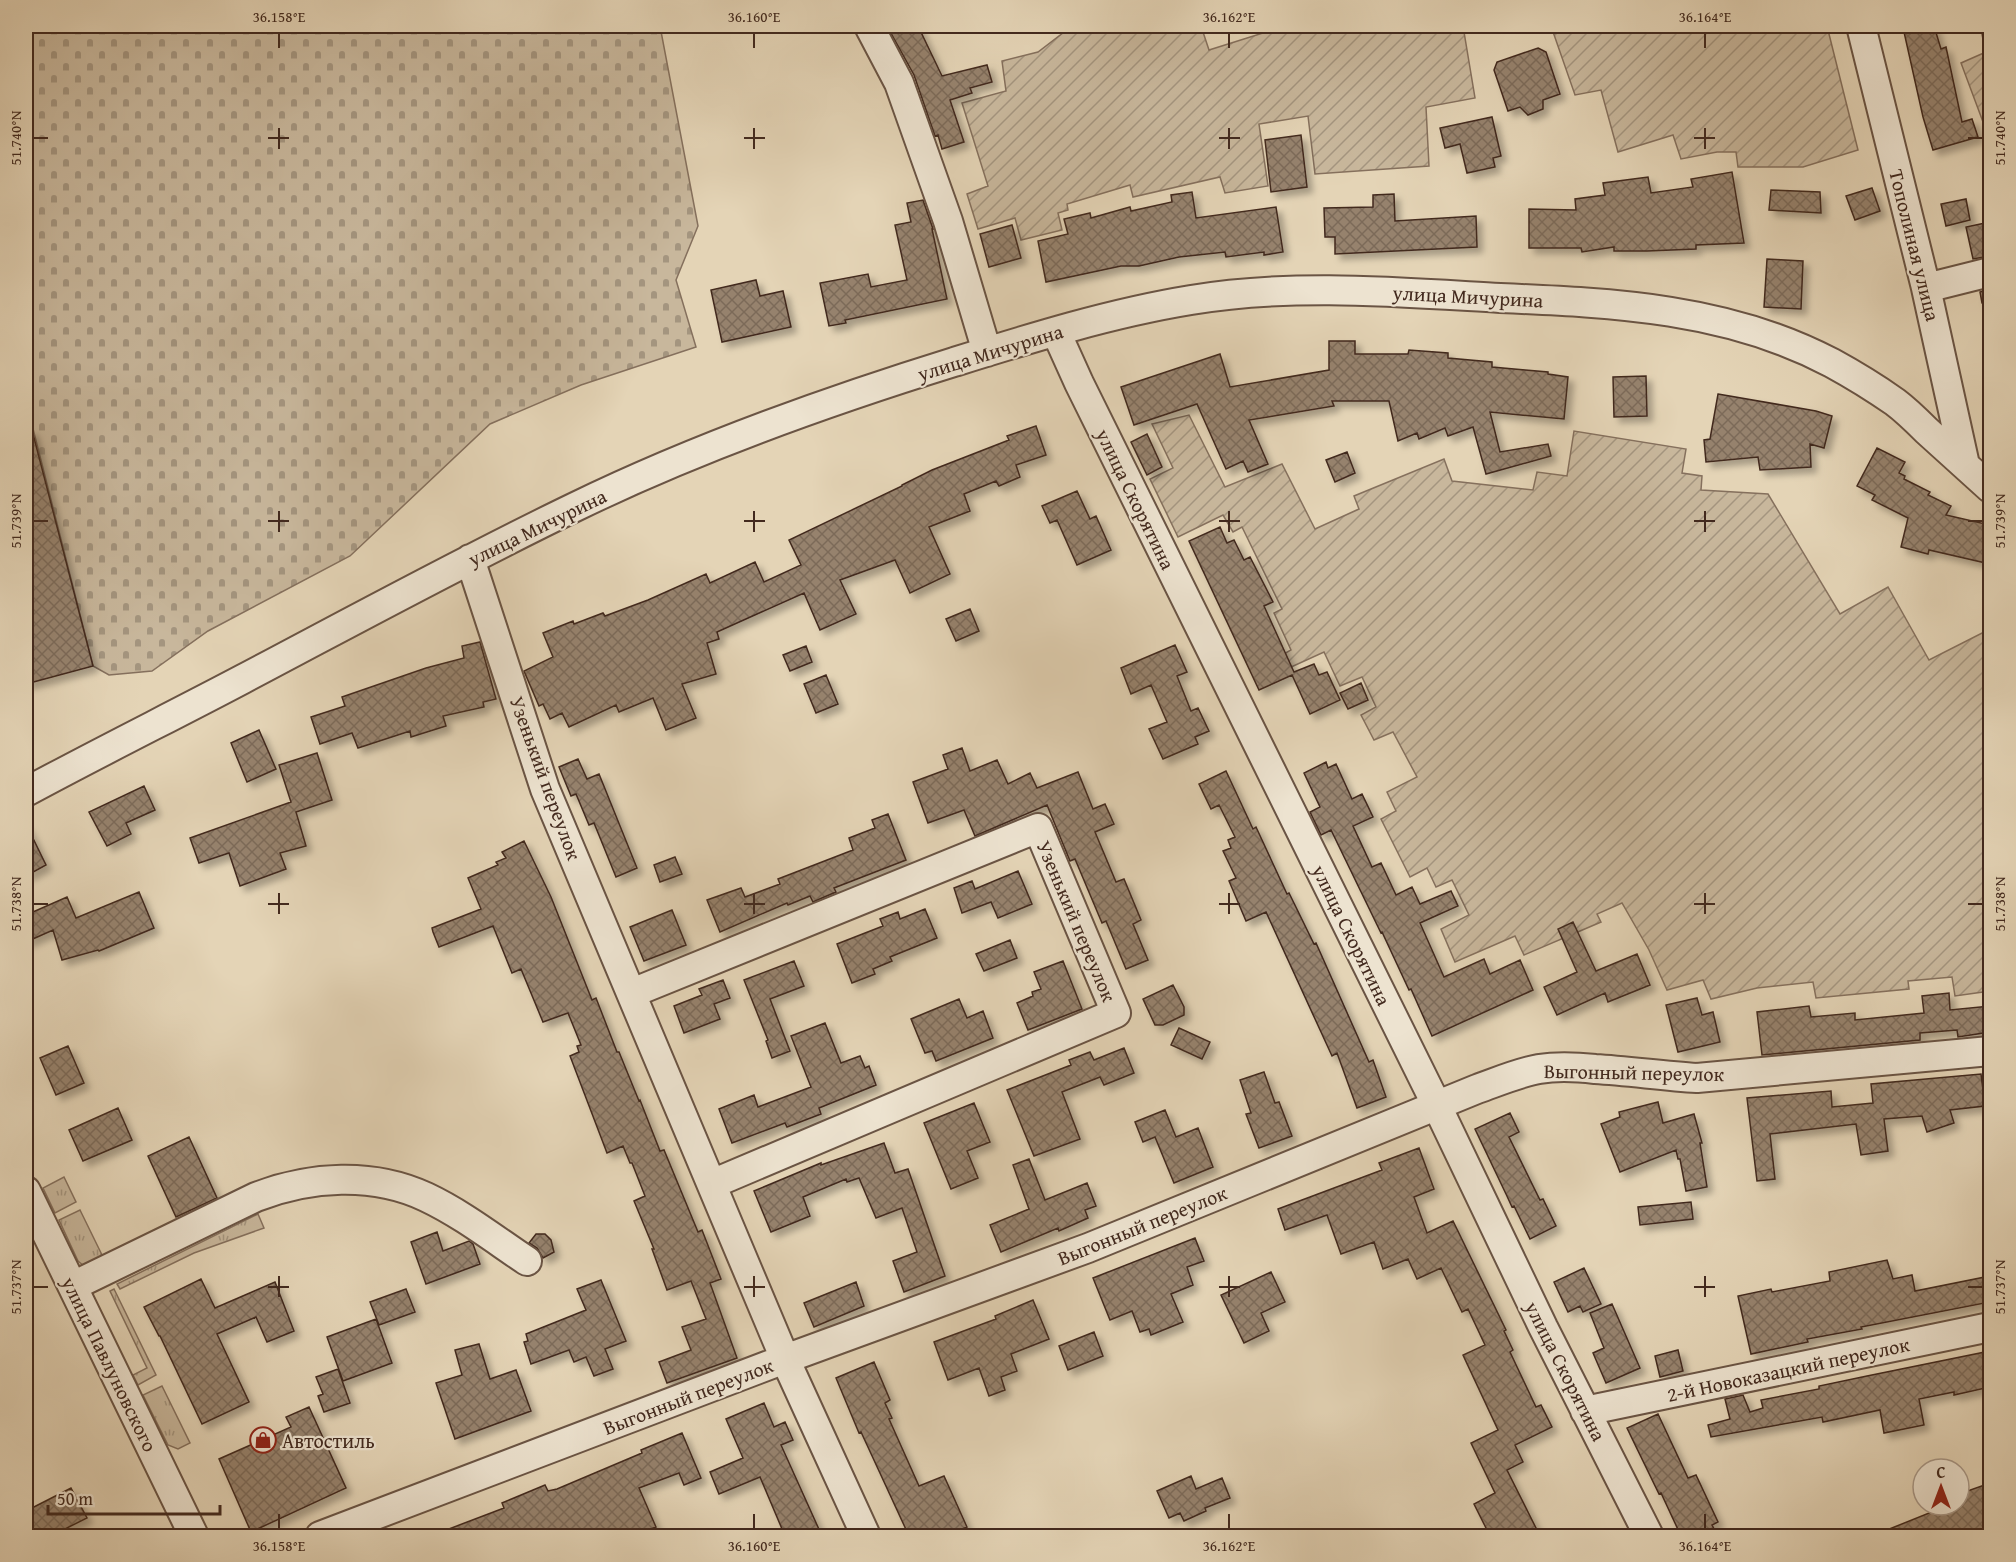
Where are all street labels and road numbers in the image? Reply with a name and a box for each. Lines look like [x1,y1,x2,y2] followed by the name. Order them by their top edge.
[1882,166,1948,324] street label: Тополиная улица
[1391,278,1544,314] street label: улица Мичурина
[913,316,1067,388] street label: улица Мичурина
[1089,423,1183,575] street label: улица Скорятина
[462,481,612,573] street label: улица Мичурина
[503,692,589,865] street label: Узенький переулок
[1030,836,1124,1007] street label: Узенький переулок
[1305,859,1399,1011] street label: улица Скорятина
[1544,1056,1725,1088] street label: Выгонный переулок
[1053,1178,1231,1272] street label: Выгонный переулок
[55,1271,165,1456] street label: улица Павлуновского
[1518,1295,1614,1446] street label: улица Скорятина
[1664,1329,1912,1409] street label: 2-й Новоказацкий переулок
[599,1350,778,1442] street label: Выгонный переулок

